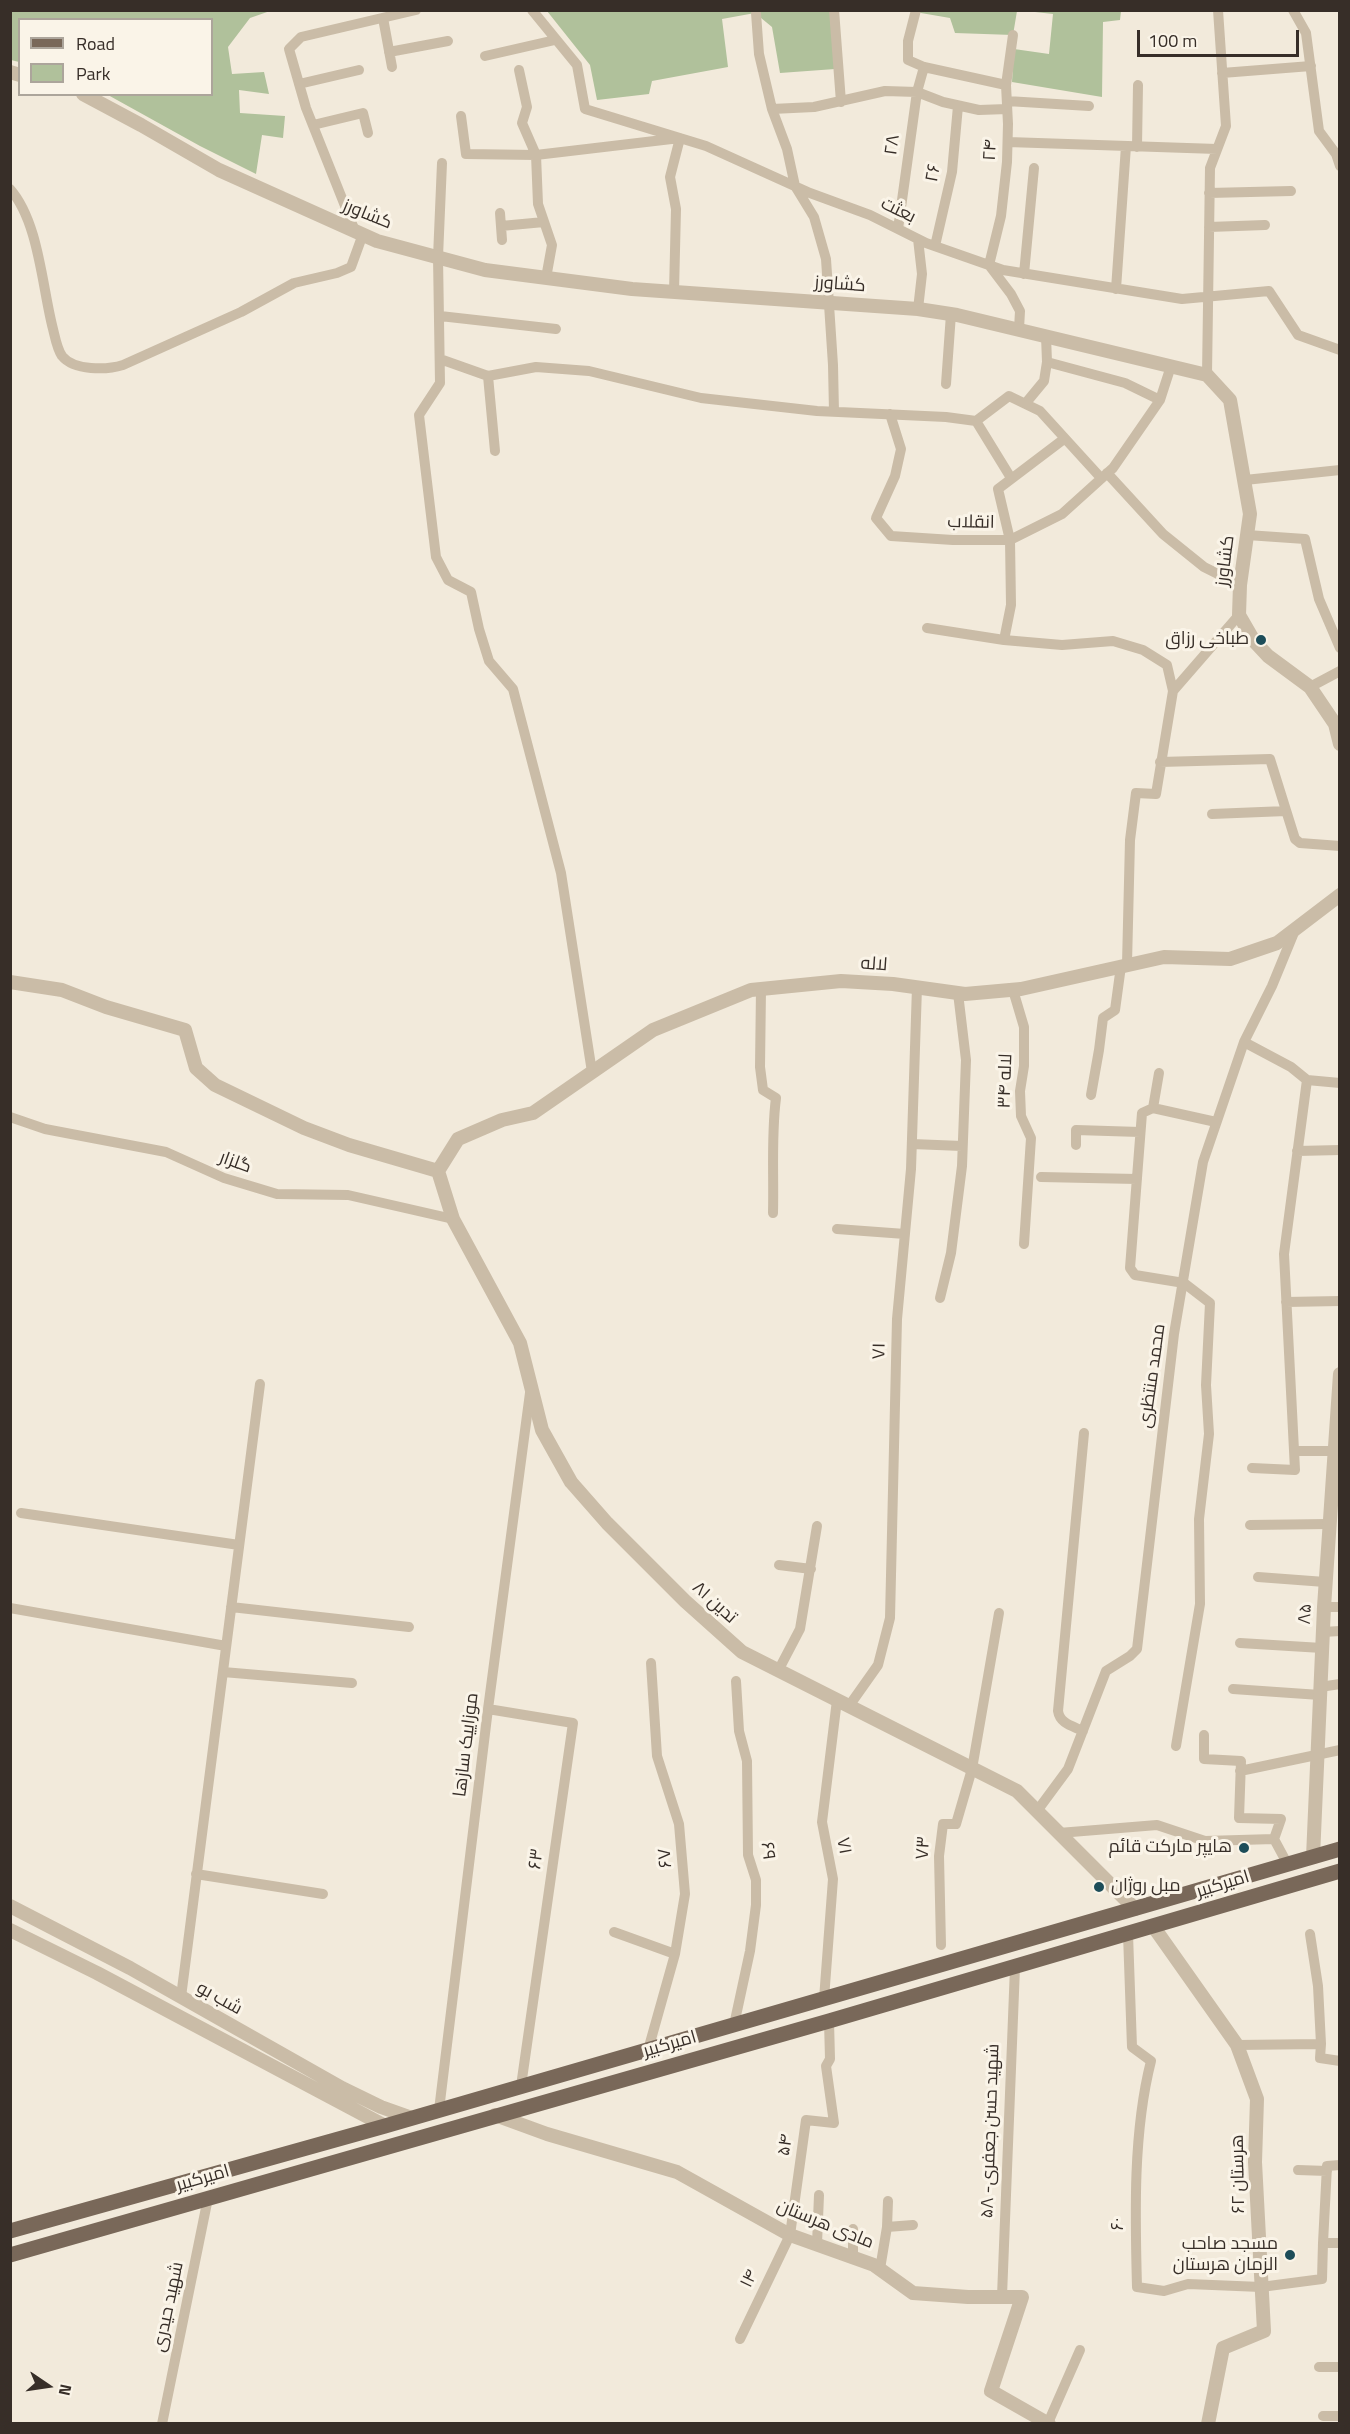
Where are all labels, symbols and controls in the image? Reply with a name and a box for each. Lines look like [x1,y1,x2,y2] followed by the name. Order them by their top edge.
[18,18,213,96] legend
[1140,18,1302,56] scale bar
[1148,27,1197,54] text: 100 m
[76,30,115,57] text: Road
[76,60,110,87] text: Park
[881,133,905,157] street label: ۲۸
[980,139,1002,161] street label: ۲۴
[922,162,946,184] street label: ۲۶
[877,193,919,229] street label: بعثت
[339,195,395,235] street label: کشاورز
[814,272,866,298] street label: کشاورز
[947,512,995,534] street label: انقلاب
[1212,534,1240,588] street label: کشاورز
[1165,629,1249,651] place label: طباخی رزاق
[1254,633,1268,647] marker: طباخی رزاق
[860,953,888,977] street label: لاله
[994,1053,1018,1109] street label: لاله ۳۴
[216,1147,254,1179] street label: گلزار
[1135,1322,1171,1430] street label: محمد منتظری
[869,1342,891,1360] street label: ۷۱
[687,1577,741,1629] street label: تدین ۸۱
[1295,1603,1317,1625] street label: ۸۵
[450,1692,484,1798] street label: موزاییک سازها
[831,1836,855,1856] street label: ۷۱
[912,1836,936,1860] street label: ۷۳
[1108,1837,1232,1859] place label: هایپر مارکت قائم
[755,1841,779,1861] street label: ۶۹
[1237,1841,1251,1855] marker: هایپر مارکت قائم
[525,1847,549,1871] street label: ۶۳
[654,1847,678,1869] street label: ۶۷
[1194,1867,1252,1903] street label: امیرکبیر
[1111,1876,1180,1898] place label: مبل روژان
[1092,1880,1106,1894] marker: مبل روژان
[192,1978,246,2020] street label: شب بو
[641,2027,699,2063] street label: امیرکبیر
[977,2043,1005,2219] street label: شهید حسن جعفری- ۵۸
[774,2133,798,2157] street label: ۵۴
[1228,2134,1250,2214] street label: هرستان ۶۲
[174,2161,232,2197] street label: امیرکبیر
[773,2196,877,2254] street label: مادی هرستان
[1108,2217,1130,2231] street label: ۶۰
[1173,2234,1278,2276] place label: مسجد صاحب الزمان هرستان
[1283,2248,1297,2262] marker: مسجد صاحب الزمان هرستان
[149,2260,189,2354] street label: شهيد حیدری
[736,2266,764,2292] street label: ۱۴
[18,2356,78,2416] north arrow
[53,2382,78,2398] text: N

